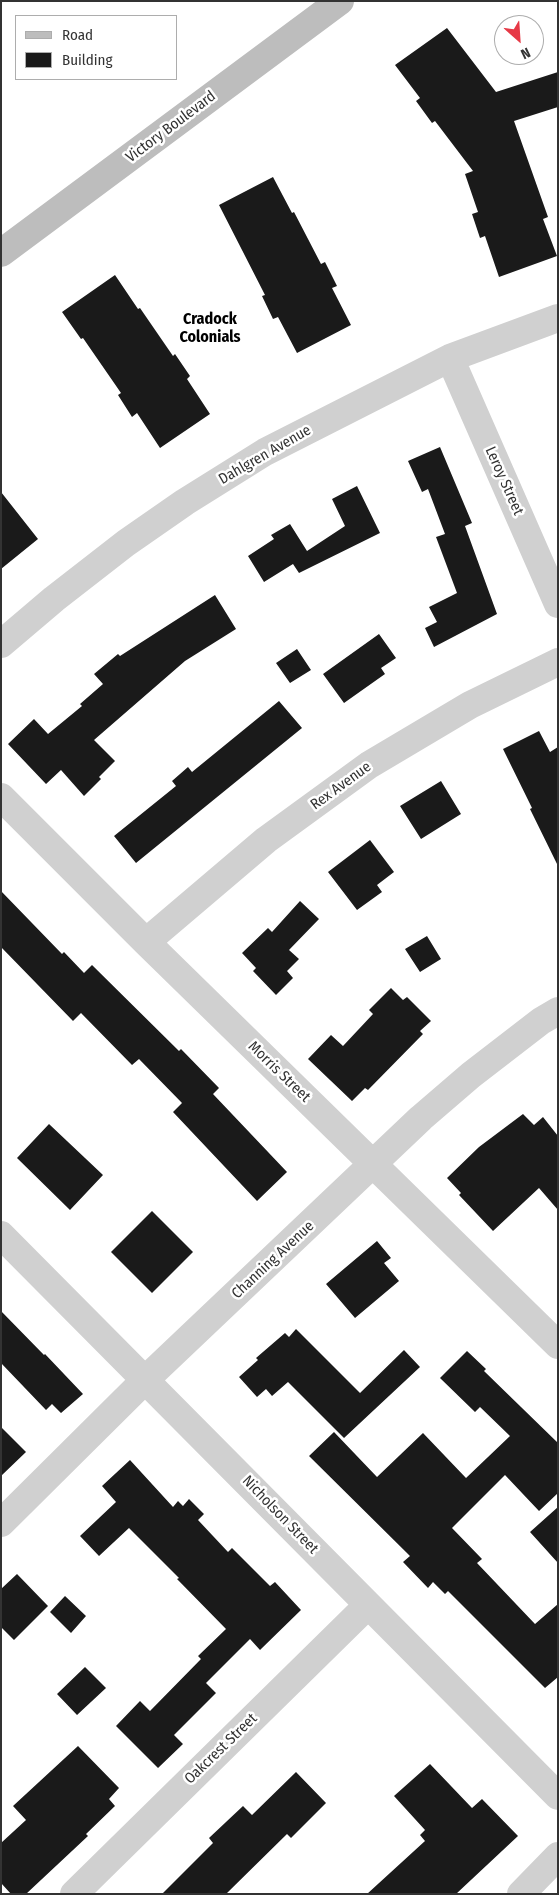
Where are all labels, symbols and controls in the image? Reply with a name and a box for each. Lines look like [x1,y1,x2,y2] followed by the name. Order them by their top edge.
[15,15,178,80] legend
[494,15,544,65] north arrow
[62,26,93,44] text: Road
[518,44,533,63] text: N
[62,51,113,69] text: Building
[123,87,219,167] street label: Victory Boulevard
[179,310,241,348] district label: Cradock Colonials
[216,421,314,489] street label: Dahlgren Avenue
[481,444,527,518] street label: Leroy Street
[307,758,375,814] street label: Rex Avenue
[244,1038,314,1106] street label: Morris Street
[228,1217,318,1303] street label: Channing Avenue
[238,1472,322,1558] street label: Nicholson Street
[181,1710,261,1788] street label: Oakcrest Street

